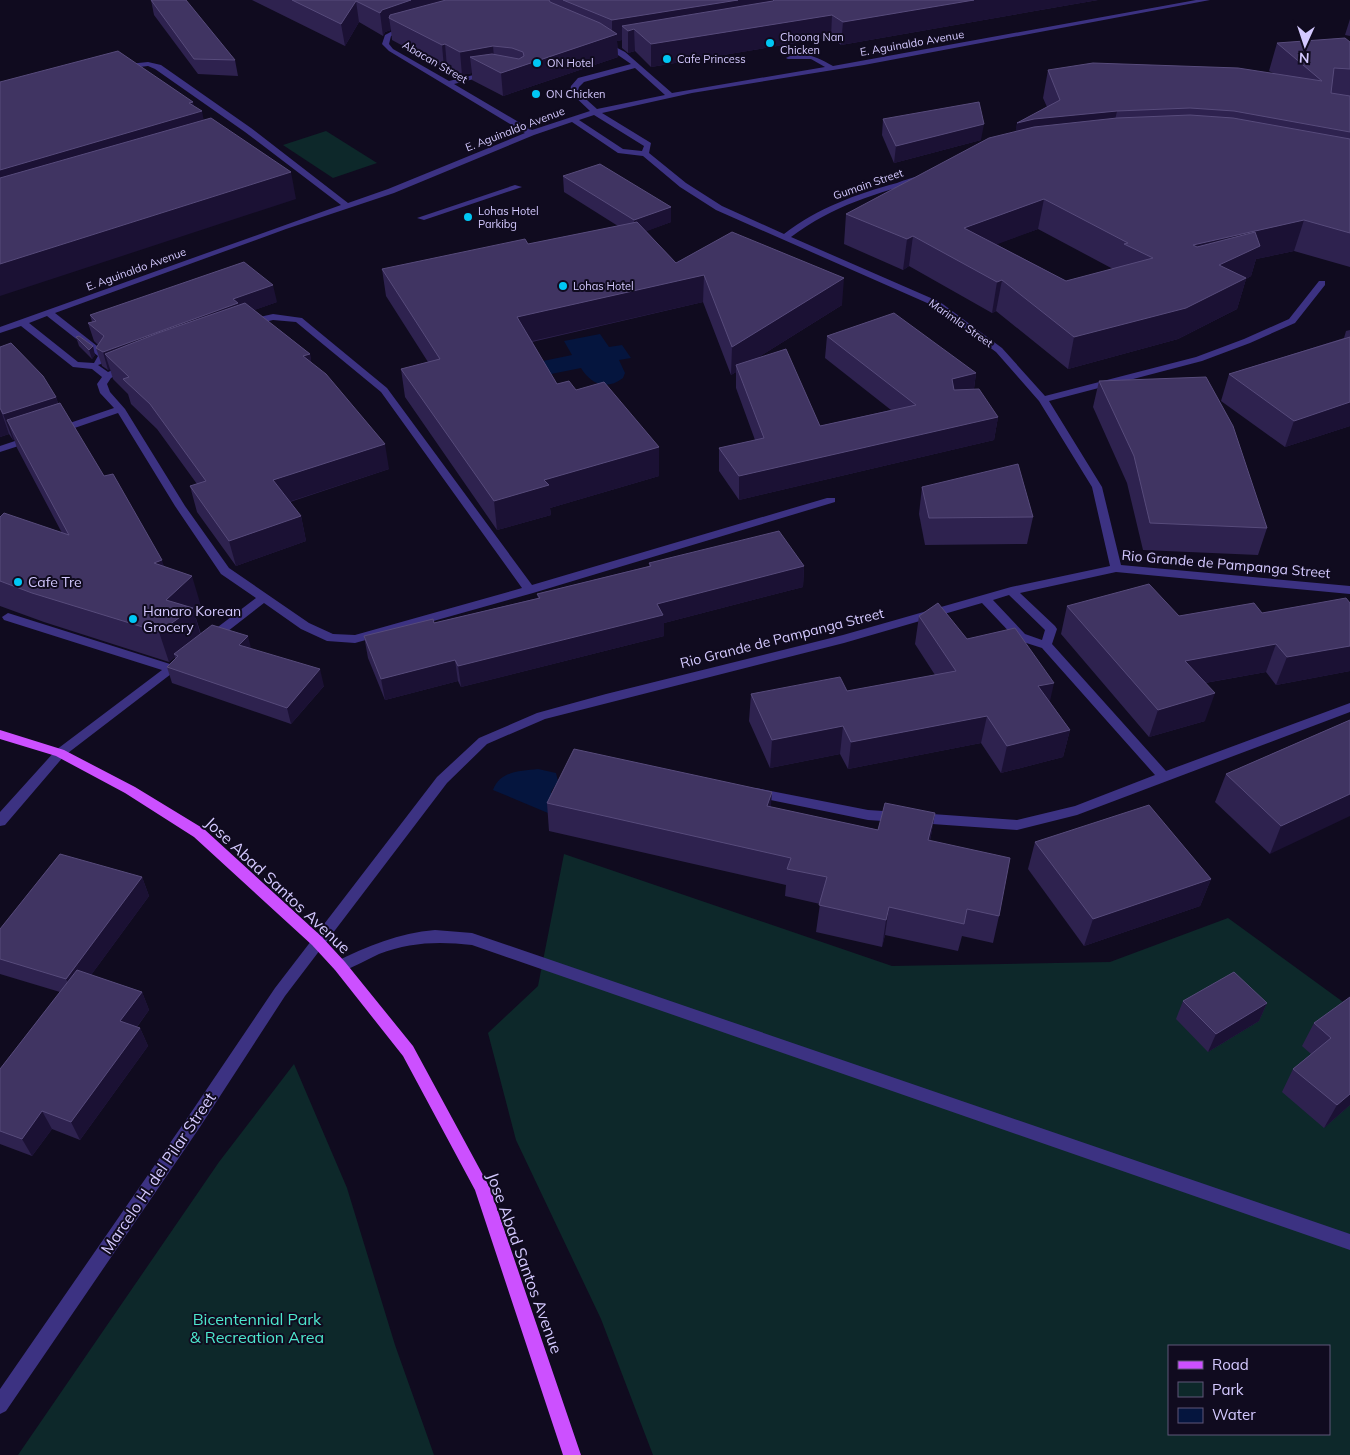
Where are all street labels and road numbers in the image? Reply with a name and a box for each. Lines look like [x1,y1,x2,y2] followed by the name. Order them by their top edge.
[859,27,965,59] street label: E. Aguinaldo Avenue
[400,38,470,86] street label: Abacan Street
[463,104,567,154] street label: E. Aguinaldo Avenue
[831,165,905,203] street label: Gumain Street
[84,244,188,294] street label: E. Aguinaldo Avenue
[926,296,996,350] street label: Marimla Street
[1121,546,1331,582] street label: Rio Grande de Pampanga Street
[678,604,886,672] street label: Rio Grande de Pampanga Street
[201,812,355,958] street label: Jose Abad Santos Avenue
[96,1088,220,1258] street label: Marcelo H. del Pilar Street
[483,1170,567,1356] street label: Jose Abad Santos Avenue

